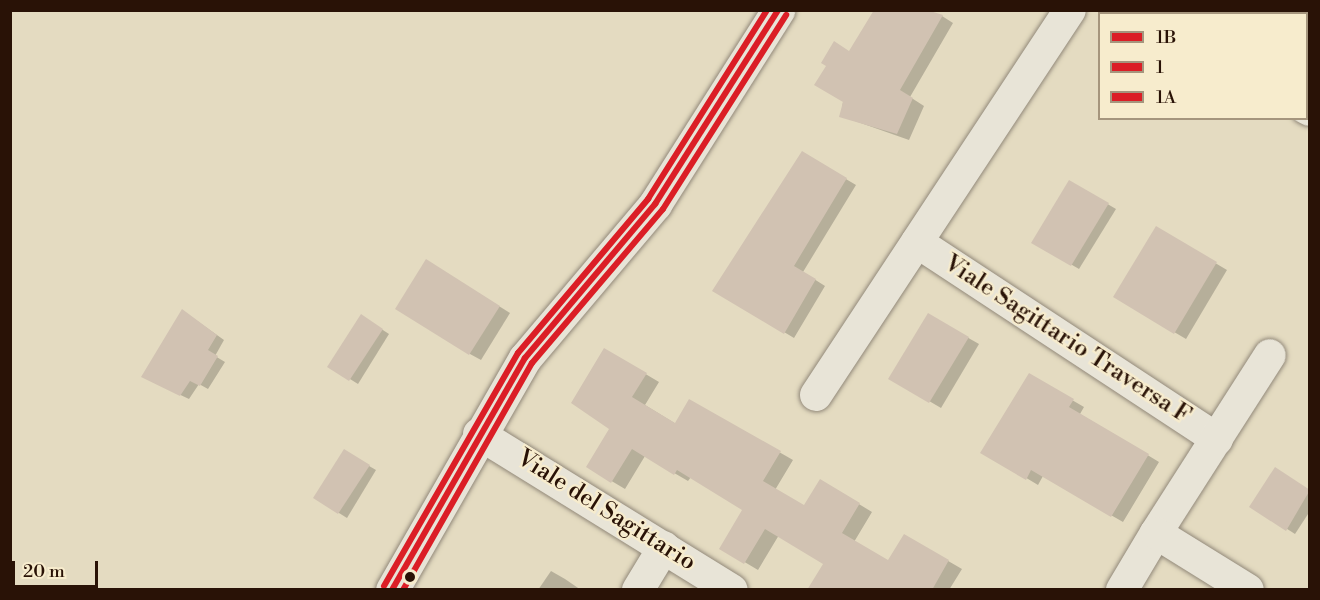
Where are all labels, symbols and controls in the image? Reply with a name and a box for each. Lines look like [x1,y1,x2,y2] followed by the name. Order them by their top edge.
[1098,12,1308,120] legend
[1156,26,1176,49] text: 1B
[1156,56,1164,79] text: 1
[1156,86,1176,109] text: 1A
[938,249,1196,431] street label: Viale Sagittario Traversa F
[511,444,701,578] street label: Viale del Sagittario
[15,549,100,587] scale bar
[23,560,65,583] text: 20 m
[404,571,416,583] unlabelled marker

